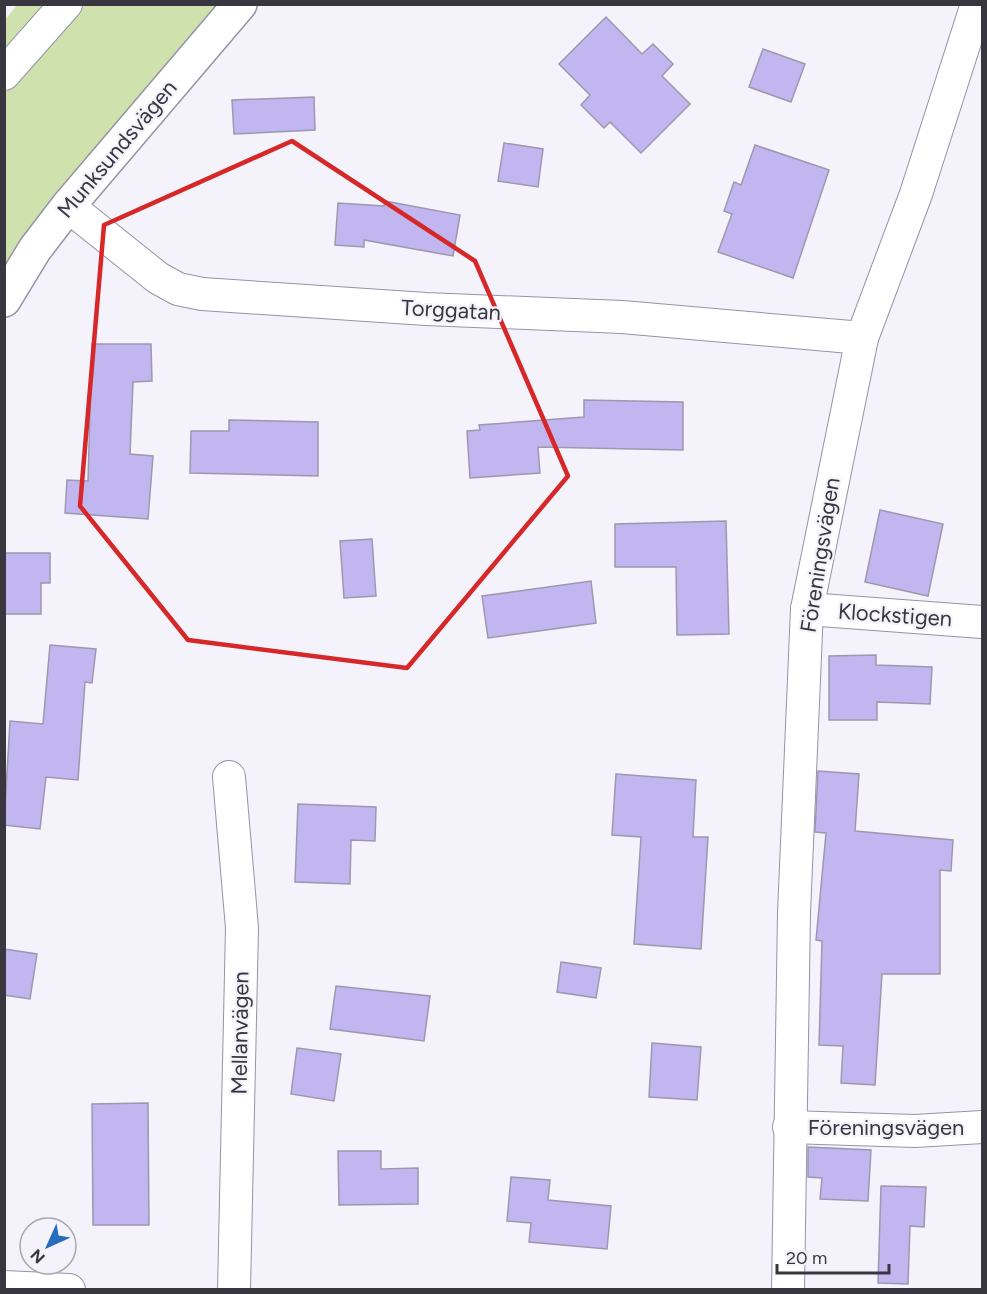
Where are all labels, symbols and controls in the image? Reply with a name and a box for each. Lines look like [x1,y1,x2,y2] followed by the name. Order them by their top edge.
[51,75,183,223] street label: Munksundsvägen
[400,294,502,326] street label: Torggatan
[794,476,846,634] street label: Föreningsvägen
[837,598,953,632] street label: Klockstigen
[225,971,255,1095] street label: Mellanvägen
[808,1114,964,1141] street label: Föreningsvägen
[18,1216,78,1276] north arrow
[777,1237,890,1275] scale bar
[27,1245,49,1267] text: N
[786,1247,827,1269] text: 20 m

